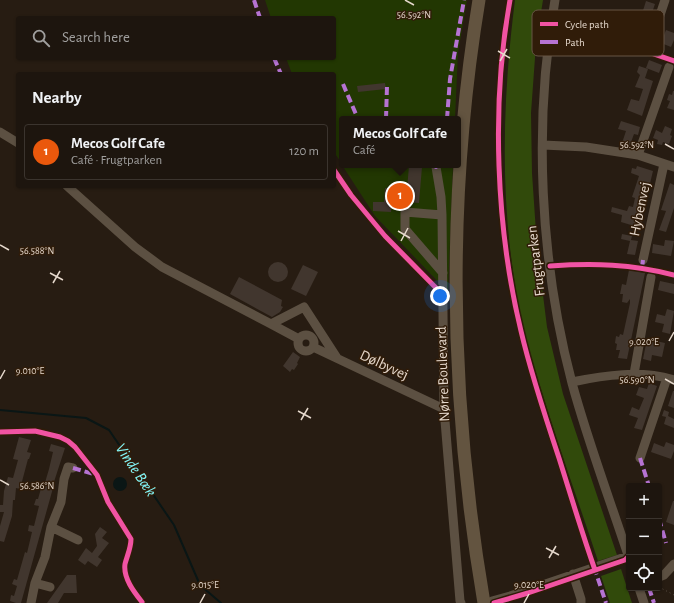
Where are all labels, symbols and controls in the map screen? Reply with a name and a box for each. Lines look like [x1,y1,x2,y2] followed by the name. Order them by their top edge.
[397,10,431,20] text: 56.592°N
[532,10,664,56] legend
[16,16,336,60] search box
[565,19,609,30] text: Cycle path
[30,27,52,49] icon: search
[62,30,130,45] text: Search here
[565,37,585,48] text: Path
[32,89,82,106] text: Nearby
[339,116,461,168] popup
[353,126,447,141] text: Mecos Golf Cafe
[71,136,165,151] text: Mecos Golf Cafe
[620,140,654,150] text: 56.592°N
[353,144,375,157] text: Café
[44,145,48,158] text: 1
[289,145,319,158] text: 120 m
[71,154,162,167] text: Café · Frugtparken
[627,180,653,238] street label: Hybenvej
[387,181,413,211] pin: 1
[524,225,548,297] street label: Frugtparken
[20,246,54,256] text: 56.588°N
[430,286,450,306] your location
[434,326,452,422] street label: Nørre Boulevard
[629,337,659,347] text: 9.020°E
[357,347,411,383] street label: Dølbyvej
[16,366,45,376] text: 9.010°E
[619,375,655,385] text: 56.590°N
[113,441,159,499] water label: Vinde Bæk
[20,481,54,491] text: 56.586°N
[626,483,662,591] map controls
[626,483,662,519] button: +
[626,519,662,555] button: −
[626,555,662,591] button: locate
[191,580,219,590] text: 9.015°E
[514,580,544,590] text: 9.020°E

